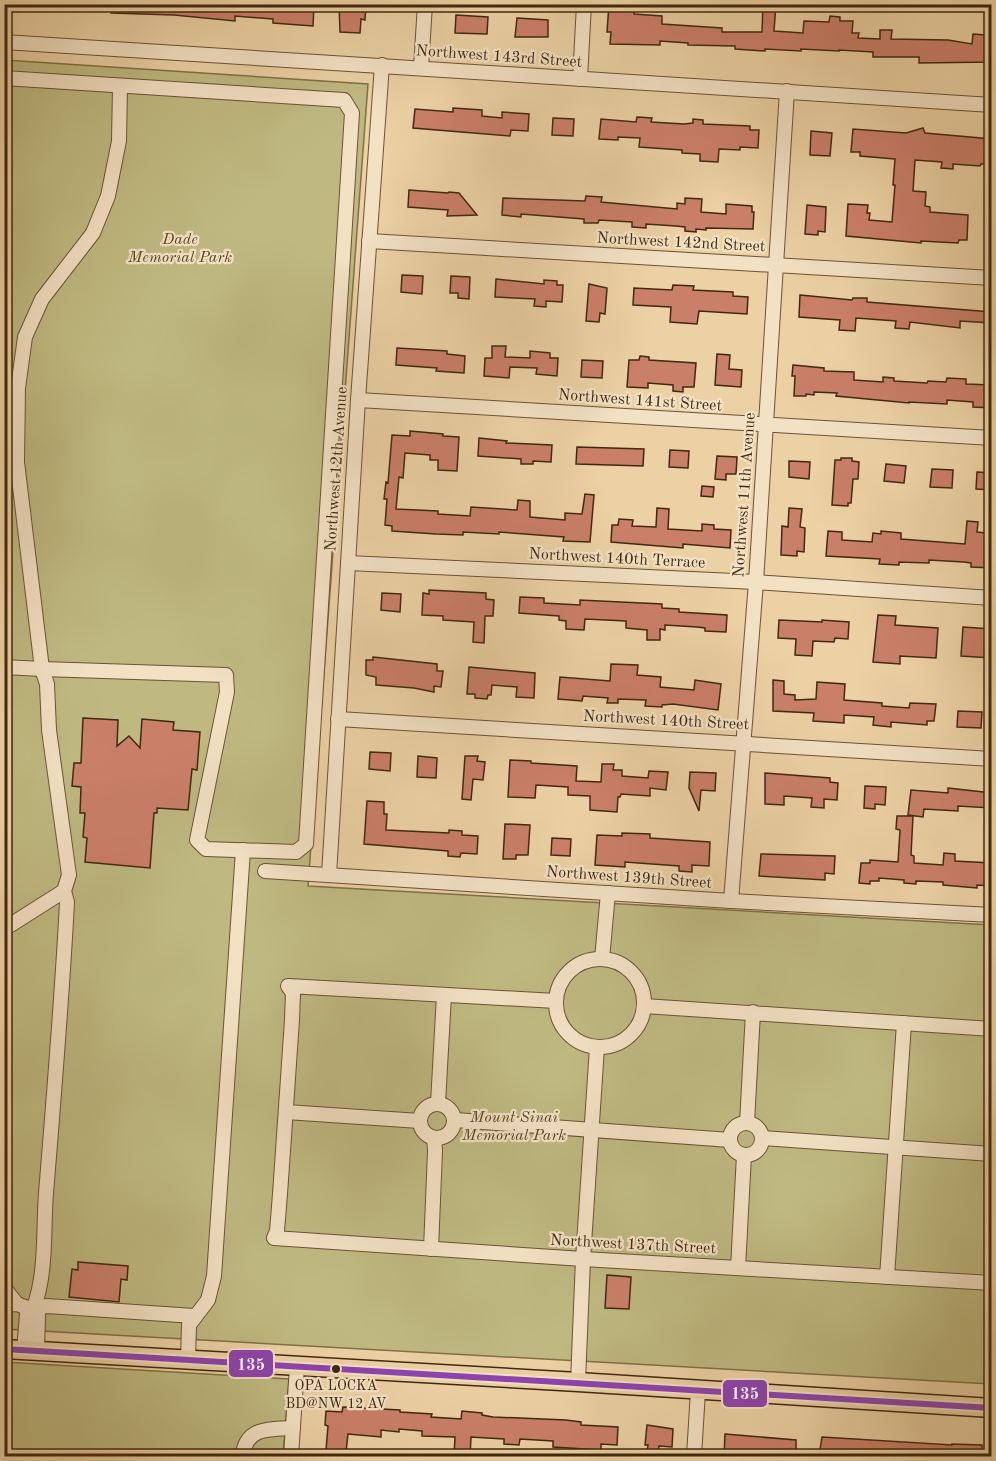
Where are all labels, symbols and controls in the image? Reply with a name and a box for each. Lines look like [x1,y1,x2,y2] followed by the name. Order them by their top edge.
[415,43,583,71] street label: Northwest 143rd Street
[596,231,766,255] street label: Northwest 142nd Street
[127,232,232,266] park label: Dade Memorial Park
[323,386,351,552] street label: Northwest 12th Avenue
[557,387,723,415] street label: Northwest 141st Street
[731,412,759,578] street label: Northwest 11th Avenue
[528,546,706,572] street label: Northwest 140th Terrace
[583,709,750,733] street label: Northwest 140th Street
[546,864,713,892] street label: Northwest 139th Street
[461,1110,566,1144] park label: Mount Sinai Memorial Park
[550,1233,717,1257] street label: Northwest 137th Street
[228,1349,274,1378] line badge: 135
[237,1358,265,1374] text: 135
[330,1363,342,1375] marker: OPA LOCKA BD@NW 12 AV
[285,1379,387,1411] place label: OPA LOCKA BD@NW 12 AV
[722,1379,768,1408] line badge: 135
[731,1387,759,1403] text: 135

